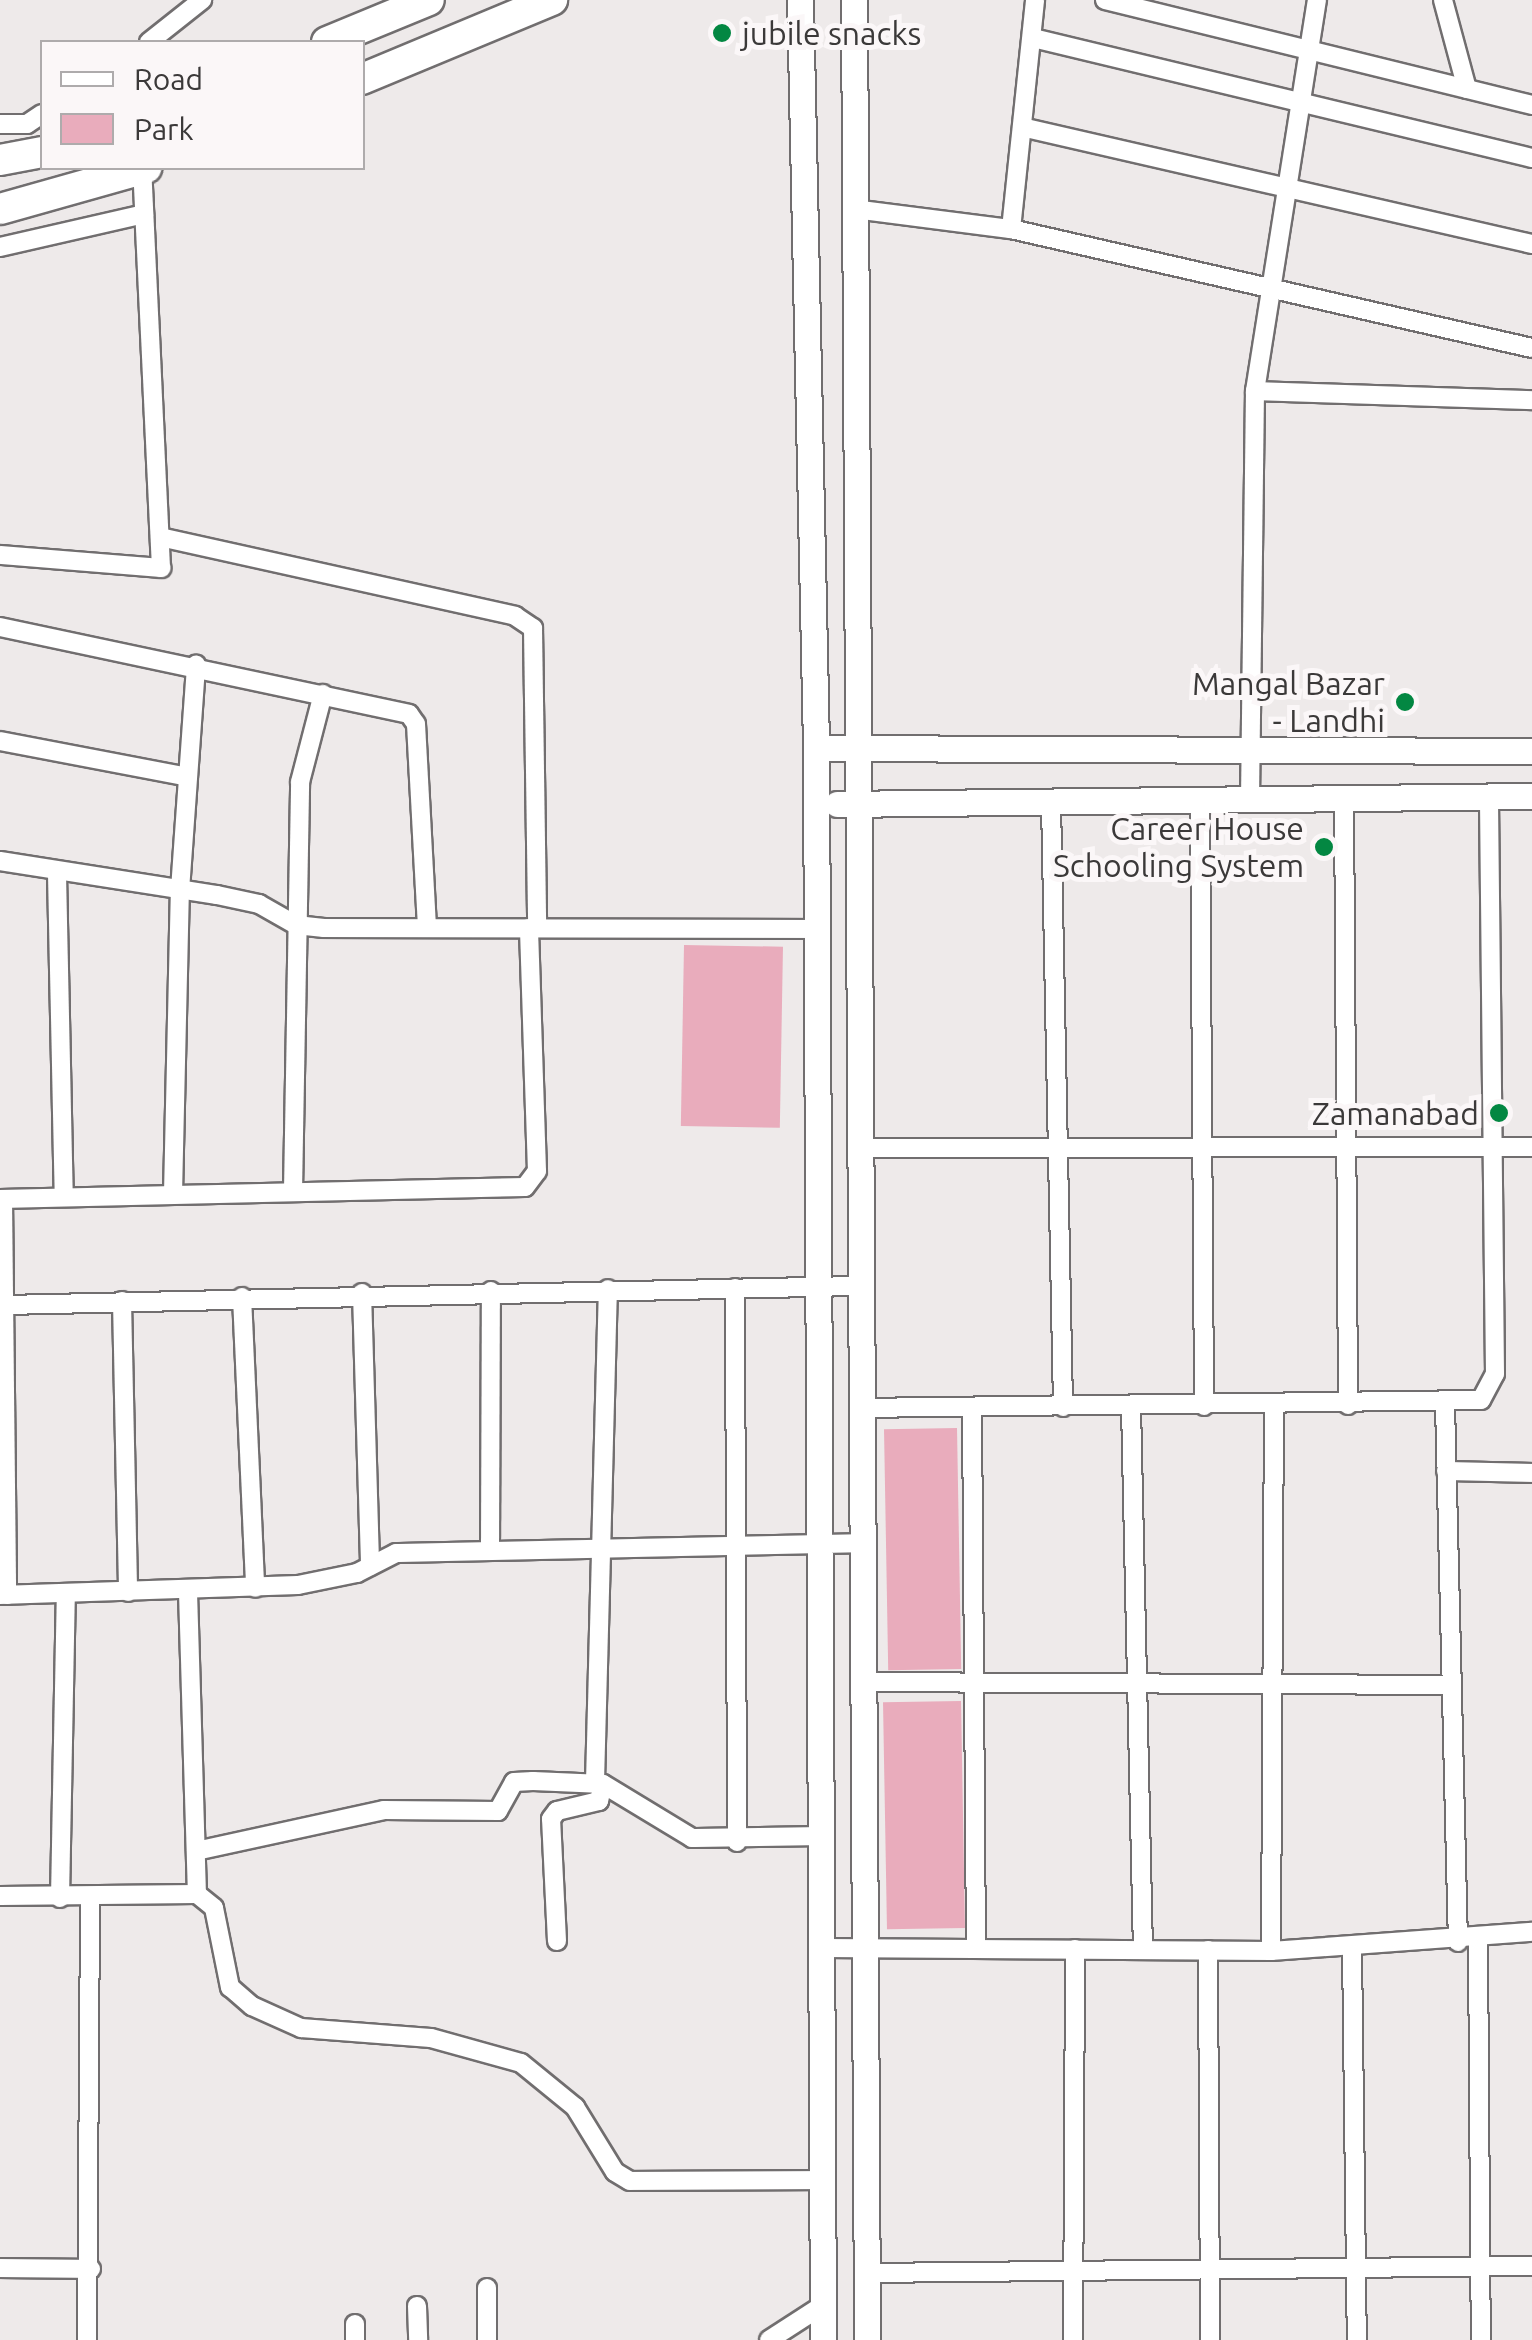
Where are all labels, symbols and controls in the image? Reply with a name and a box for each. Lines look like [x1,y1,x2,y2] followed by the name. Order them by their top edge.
[742,14,921,52] place label: jubile snacks
[711,22,733,44] marker: jubile snacks
[40,40,365,170] legend
[134,62,203,96] text: Road
[134,112,194,146] text: Park
[1192,665,1385,740] place label: Mangal Bazar - Landhi
[1394,691,1416,713] marker: Mangal Bazar - Landhi
[1053,810,1304,885] place label: Career House Schooling System
[1313,836,1335,858] marker: Career House Schooling System
[1312,1094,1479,1132] place label: Zamanabad
[1488,1102,1510,1124] marker: Zamanabad

